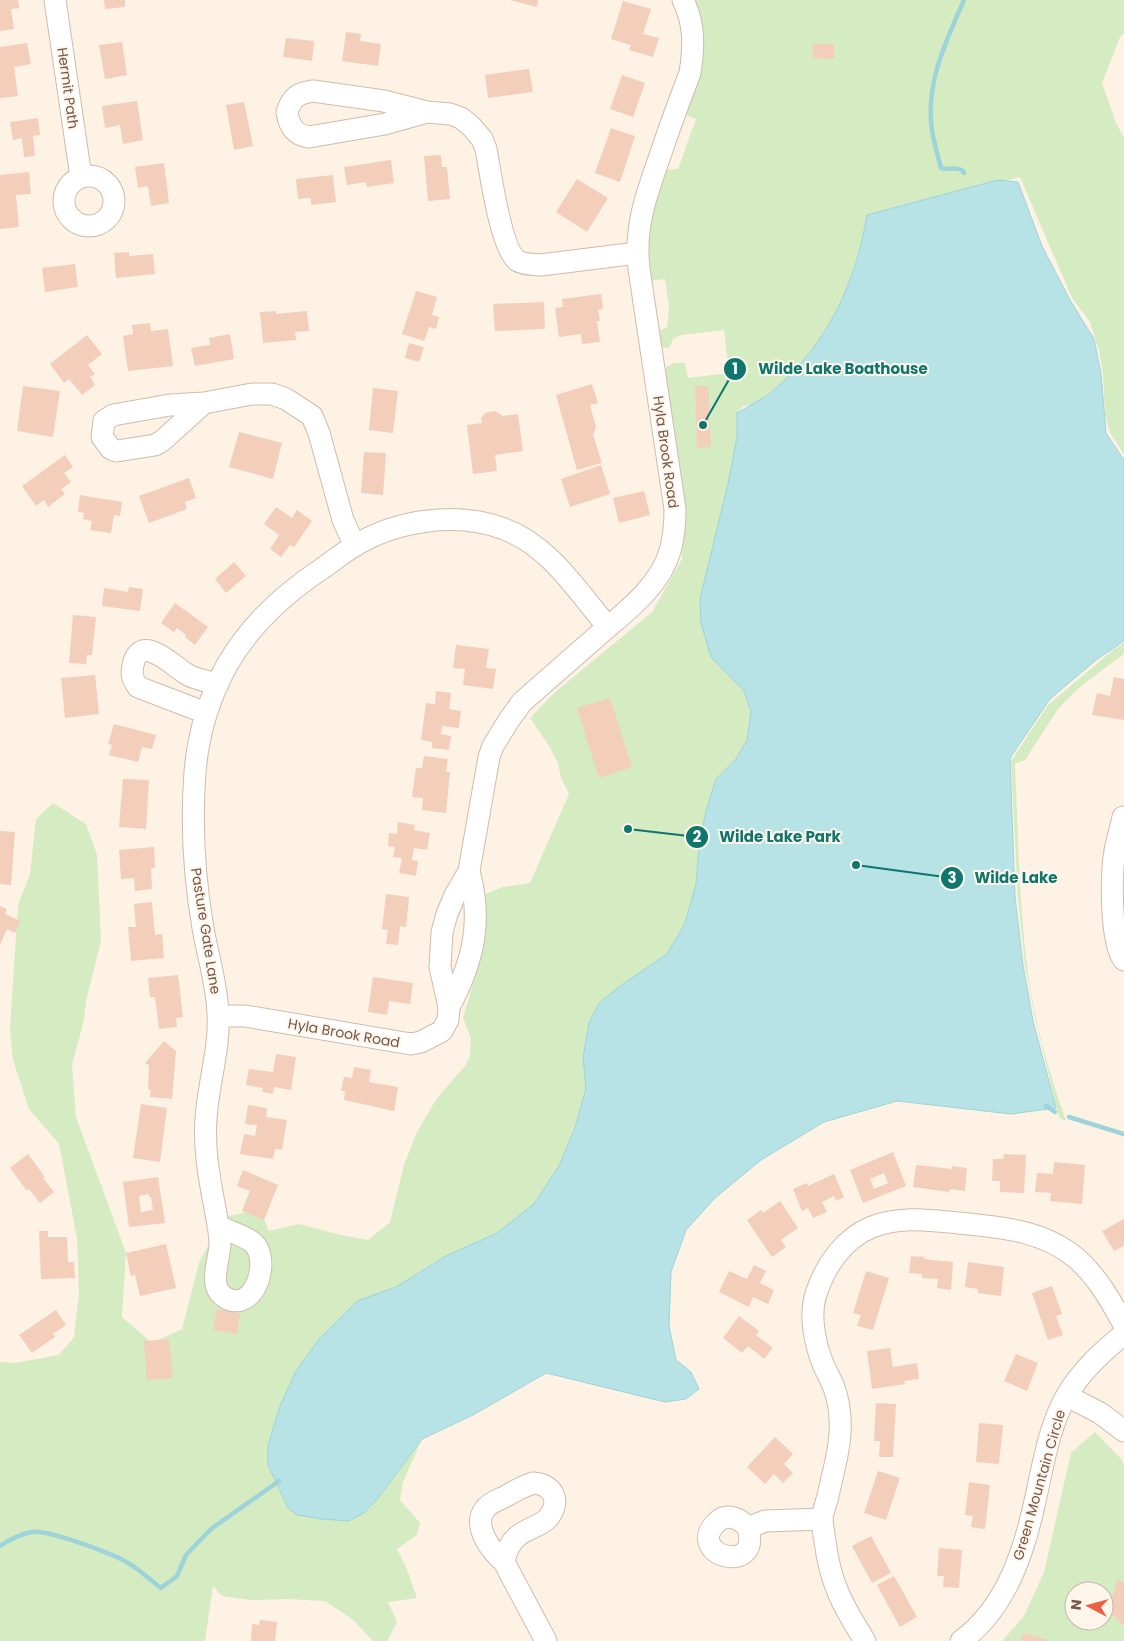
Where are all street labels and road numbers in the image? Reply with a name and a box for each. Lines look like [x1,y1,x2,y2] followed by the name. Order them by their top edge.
[52,46,84,130] street label: Hermit Path
[648,395,684,509] street label: Hyla Brook Road
[186,866,226,996] street label: Pasture Gate Lane
[286,1013,402,1053] street label: Hyla Brook Road
[1008,1407,1070,1563] street label: Green Mountain Circle

